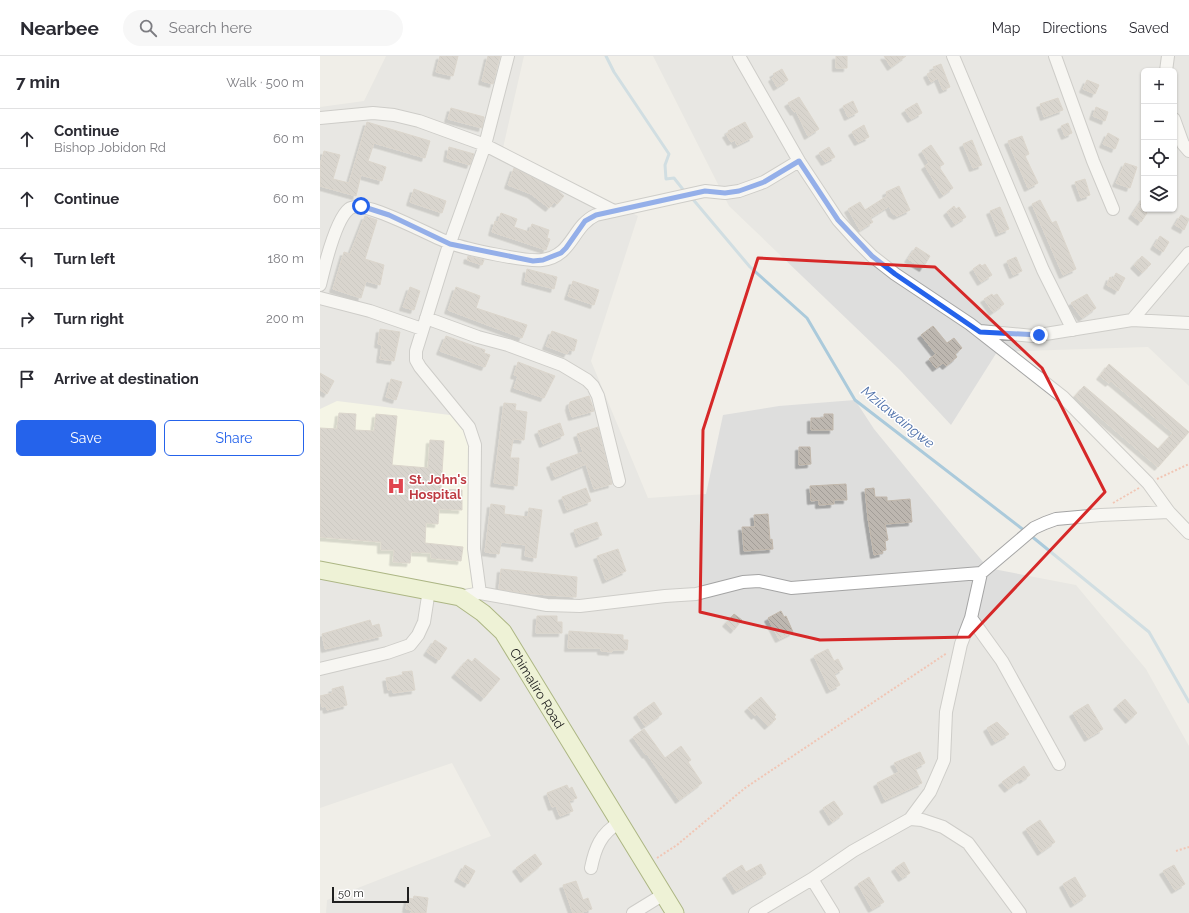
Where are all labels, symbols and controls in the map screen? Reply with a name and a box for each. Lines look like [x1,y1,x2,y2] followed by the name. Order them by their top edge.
[123,10,403,46] search box
[20,17,99,39] text: Nearbee
[137,17,159,39] icon: search
[169,19,252,37] text: Search here
[992,20,1020,36] text: Map
[1042,20,1107,36] text: Directions
[1129,20,1169,36] text: Saved
[1141,68,1177,212] map controls
[1141,68,1177,104] button: +
[16,72,60,92] text: 7 min
[226,75,304,90] text: Walk · 500 m
[1141,104,1177,140] button: −
[54,122,119,140] text: Continue
[16,128,38,150] icon: ahead
[273,131,304,146] text: 60 m
[54,140,166,155] text: Bishop Jobidon Rd
[1141,140,1177,176] button: locate
[1141,176,1177,212] button: layers
[16,188,38,210] icon: ahead
[54,190,119,208] text: Continue
[273,191,304,206] text: 60 m
[352,197,370,215] route start
[16,248,38,270] icon: left
[54,250,115,268] text: Turn left
[268,251,304,266] text: 180 m
[16,308,38,330] icon: right
[54,310,124,328] text: Turn right
[266,311,304,326] text: 200 m
[1030,326,1048,344] route end
[16,368,38,390] icon: arrive
[54,370,199,388] text: Arrive at destination
[858,383,938,452] water label: Mzilawaingwe
[16,420,156,456] button: Save
[164,420,304,456] button: Share
[409,472,467,502] place label: St. John's Hospital
[386,476,406,496] hospital icon: St. John's Hospital
[507,645,568,731] street label: Chimaliro Road
[332,885,409,904] scale bar
[338,887,364,900] text: 50 m

